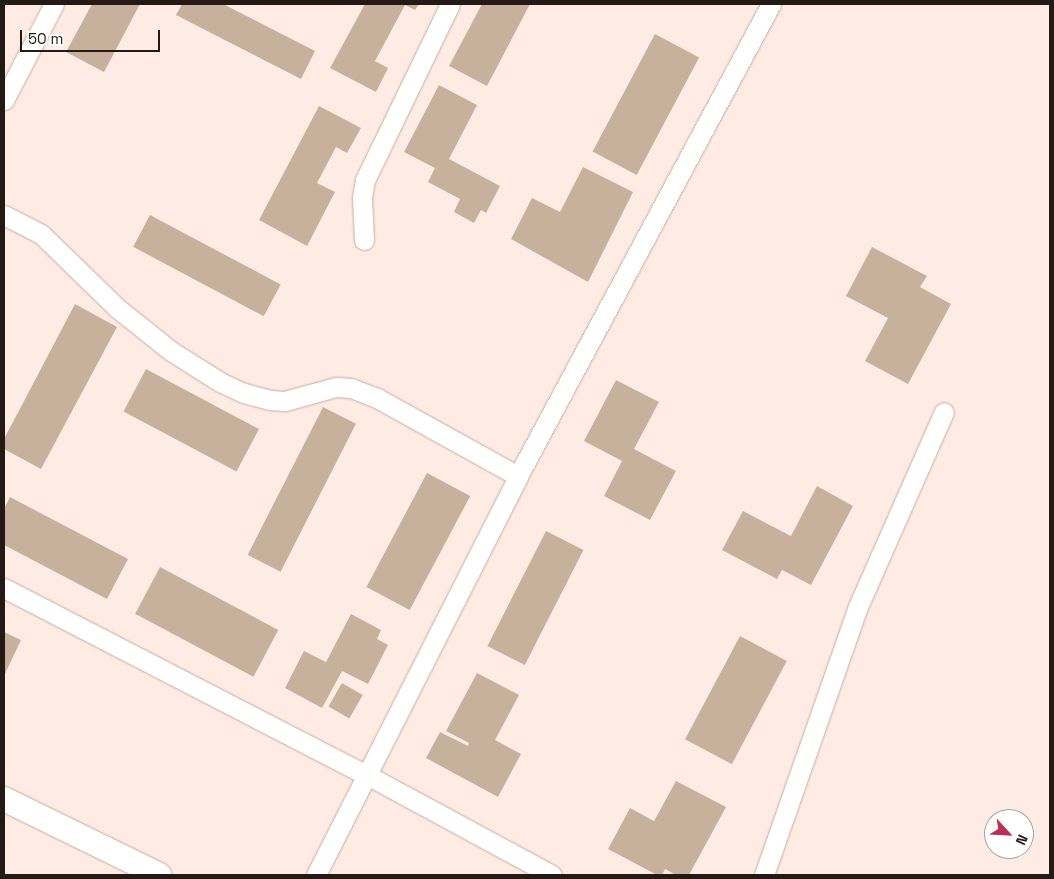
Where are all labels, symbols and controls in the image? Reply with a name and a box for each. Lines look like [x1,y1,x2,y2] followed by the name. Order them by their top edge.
[22,20,162,52] scale bar
[28,29,63,48] text: 50 m
[984,809,1034,859] north arrow
[1012,832,1032,848] text: N

